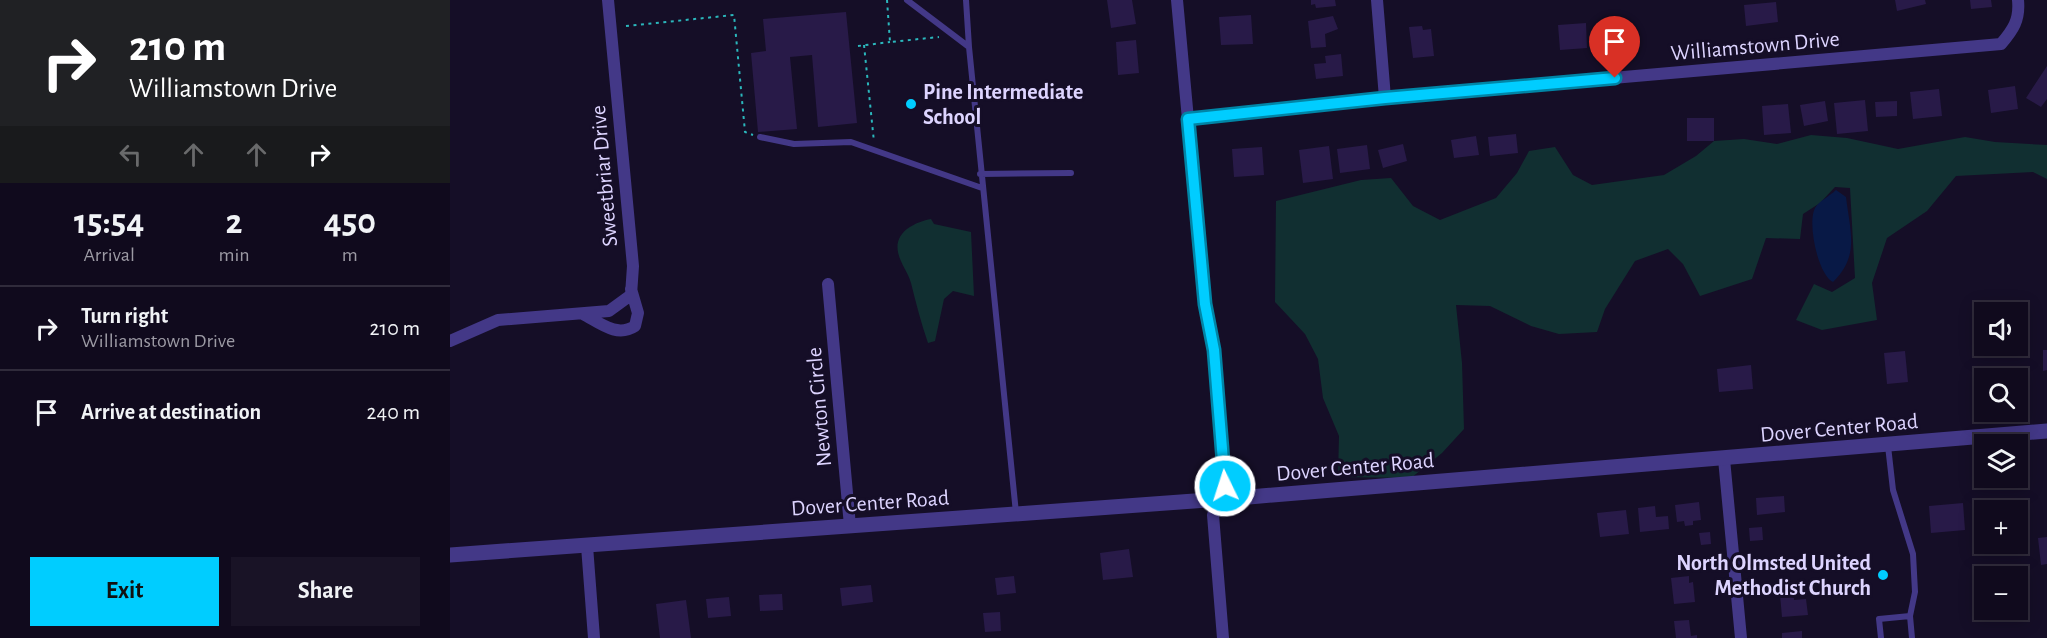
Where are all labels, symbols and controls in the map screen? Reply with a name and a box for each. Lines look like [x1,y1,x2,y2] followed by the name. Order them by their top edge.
[1589,16,1640,78] pin
[30,24,108,102] icon: right
[1598,25,1631,58] icon: arrive
[129,26,226,68] text: 210 m
[1670,28,1841,64] street label: Williamstown Drive
[129,75,337,102] text: Williamstown Drive
[923,81,1083,128] place label: Pine Intermediate School
[904,97,918,111] marker: Pine Intermediate School
[587,104,621,247] street label: Sweetbriar Drive
[114,138,147,171] icon: left
[177,138,210,171] icon: ahead
[240,138,273,171] icon: ahead
[303,138,336,171] icon: right
[74,204,144,240] text: 15:54
[225,204,242,240] text: 2
[324,204,376,240] text: 450
[83,245,135,265] text: Arrival
[218,245,250,265] text: min
[342,245,358,265] text: m
[1974,302,2028,620] map controls
[1974,302,2028,356] button: sound
[81,305,168,327] text: Turn right
[30,312,63,345] icon: right
[370,317,420,339] text: 210 m
[81,331,235,351] text: Williamstown Drive
[803,346,835,468] street label: Newton Circle
[1974,368,2028,422] button: search
[30,396,63,429] icon: arrive
[81,401,261,423] text: Arrive at destination
[367,401,420,423] text: 240 m
[1759,410,1919,446] street label: Dover Center Road
[1974,434,2028,488] button: layers
[1275,449,1435,485] street label: Dover Center Road
[1193,454,1257,518] position arrow
[790,486,950,519] street label: Dover Center Road
[1974,500,2028,554] button: +
[1676,552,1871,599] place label: North Olmsted United Methodist Church
[30,557,219,626] button: Exit
[231,557,420,626] button: Share
[1974,566,2028,620] button: −
[1876,568,1890,582] marker: North Olmsted United Methodist Church

